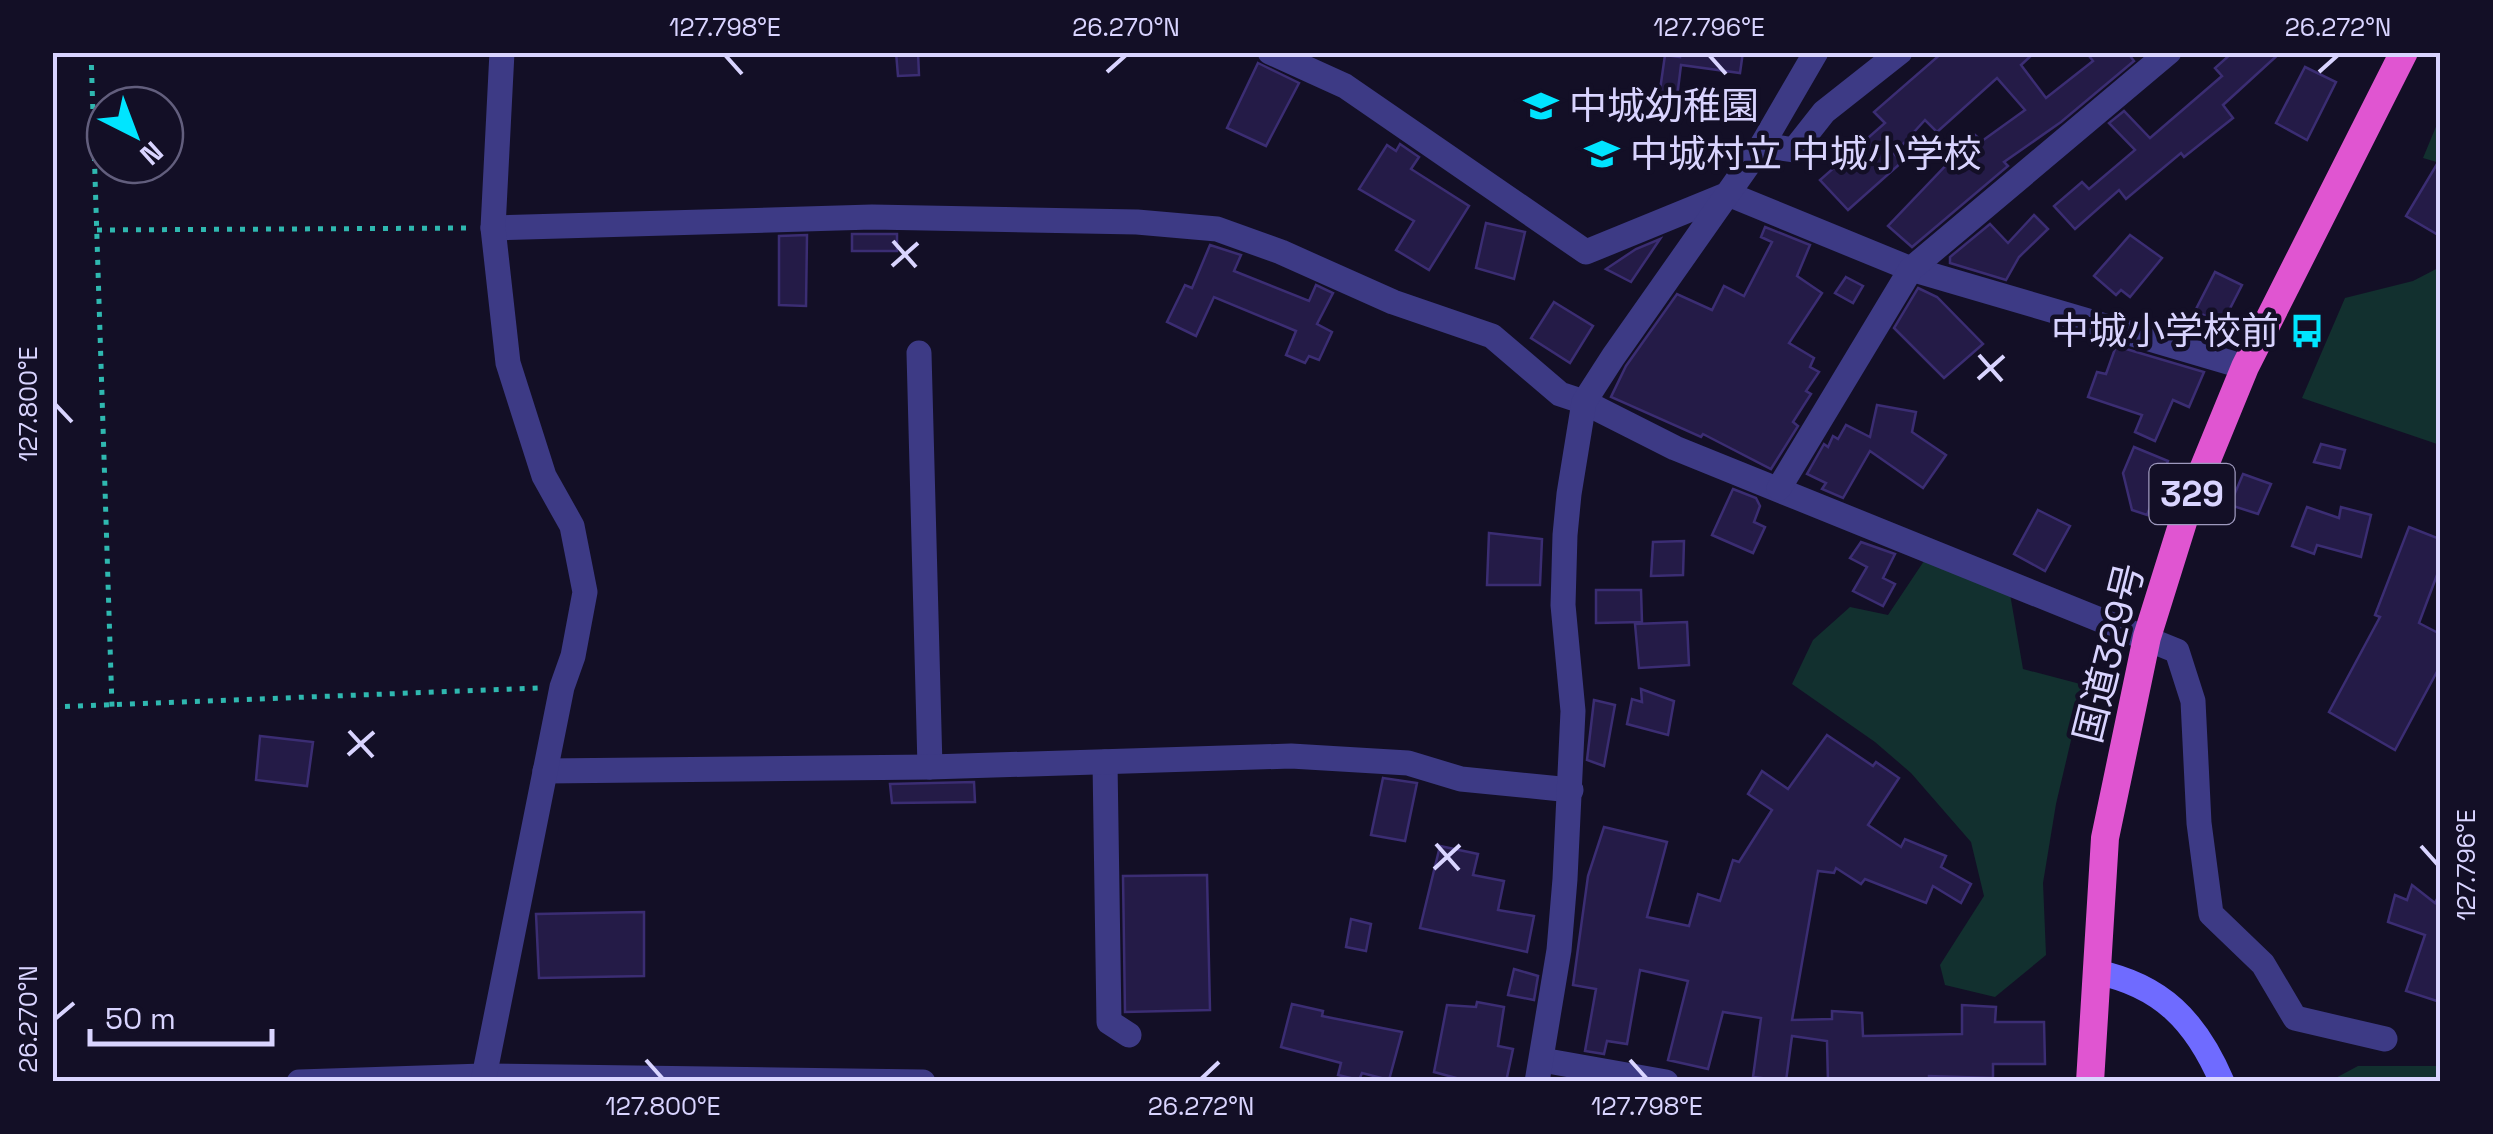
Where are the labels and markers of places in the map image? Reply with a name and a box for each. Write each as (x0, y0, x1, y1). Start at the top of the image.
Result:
place label: 中城幼稚園 (1569, 82, 1759, 130)
school or university icon: 中城幼稚園 (1522, 87, 1560, 125)
place label: 中城村立 中城小学校 (1630, 130, 1982, 178)
school or university icon: 中城村立 中城小学校 (1583, 135, 1621, 173)
place label: 中城小学校前 (2051, 307, 2279, 355)
bus stop icon: 中城小学校前 (2288, 312, 2326, 350)

